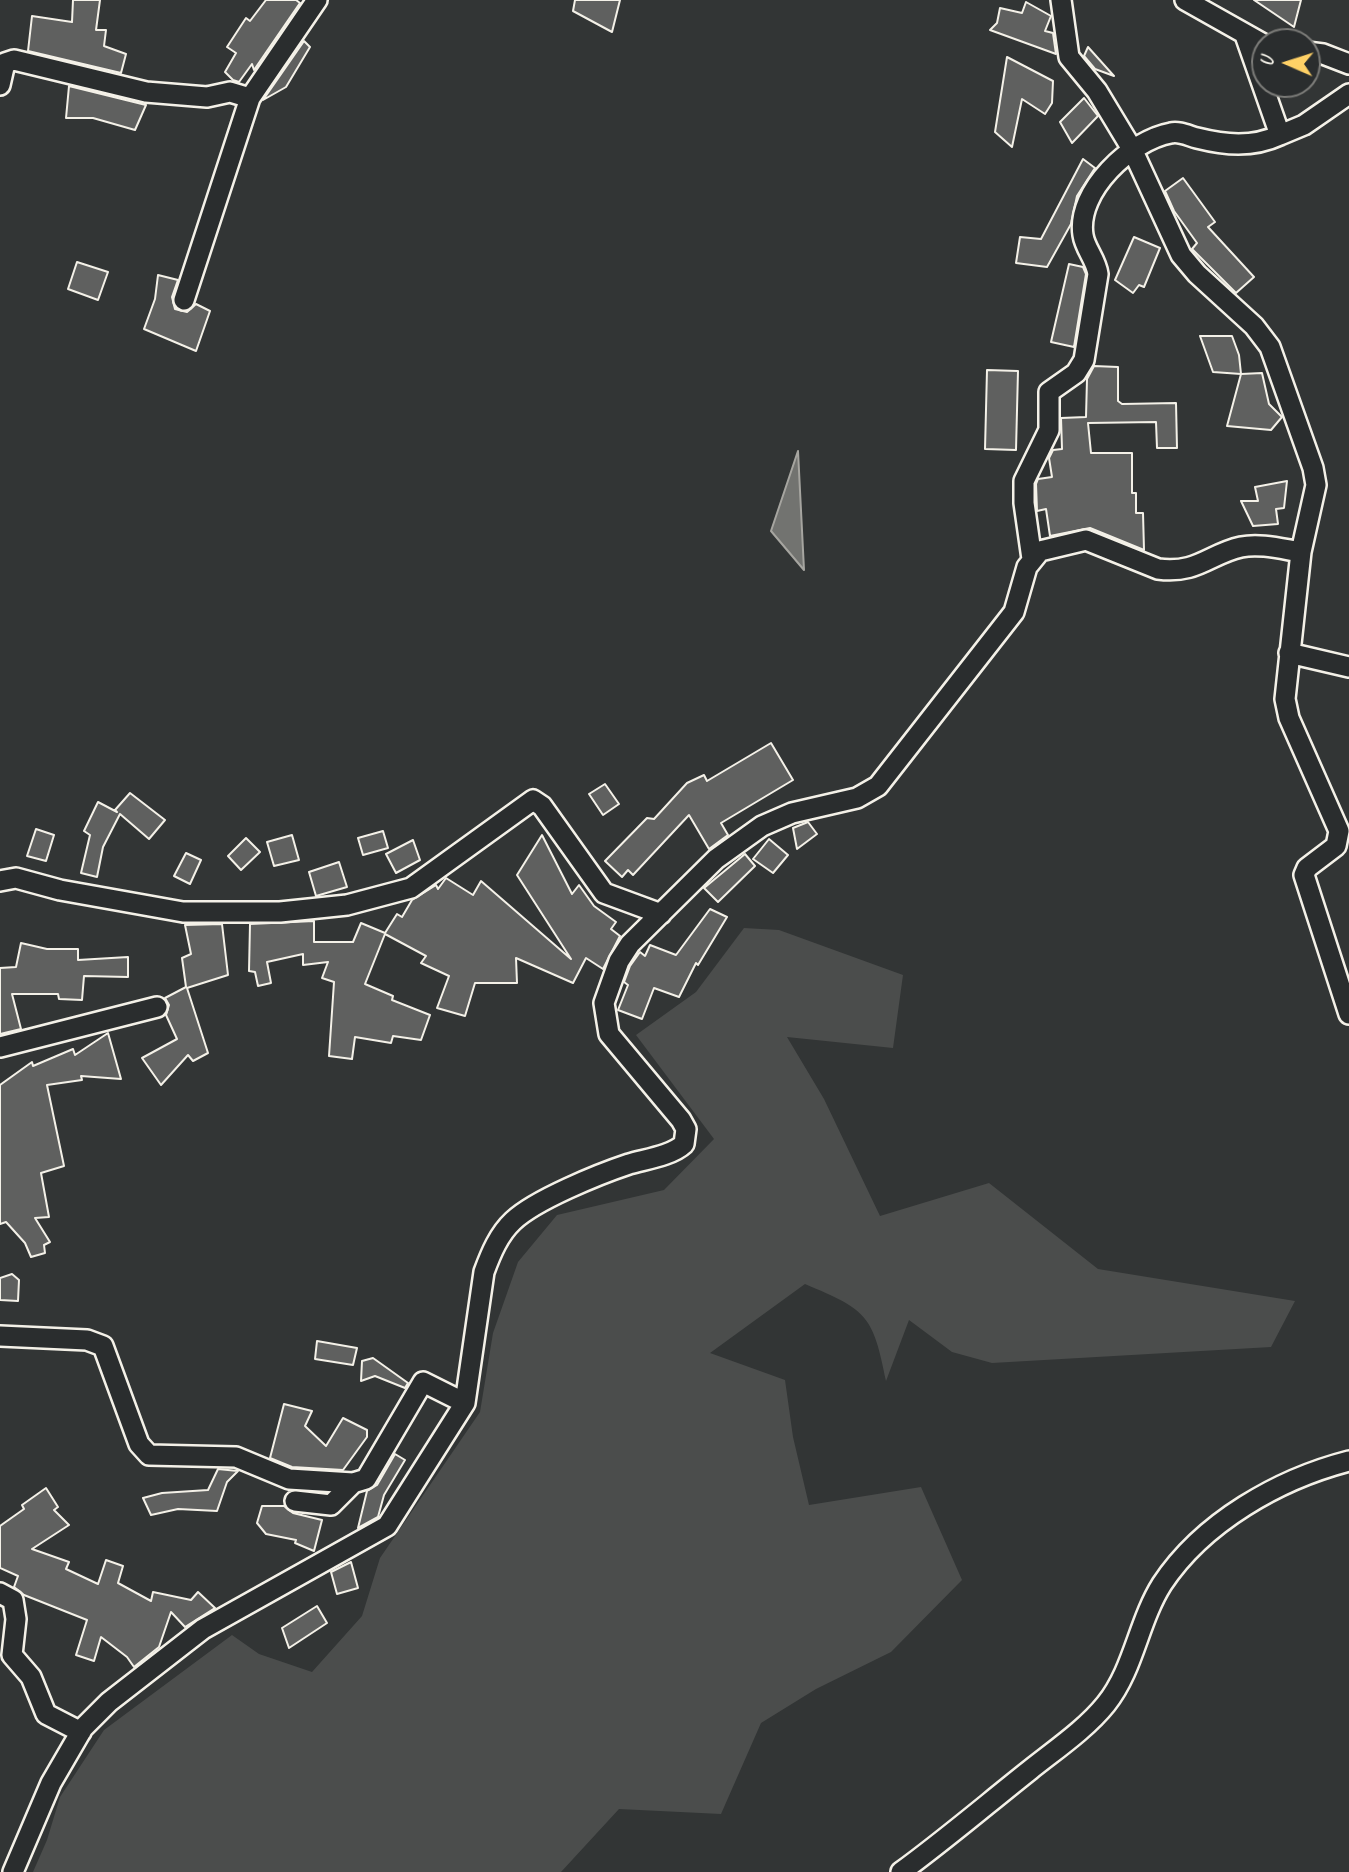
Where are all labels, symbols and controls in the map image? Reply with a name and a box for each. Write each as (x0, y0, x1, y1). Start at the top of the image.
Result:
north arrow (1251, 28, 1321, 98)
text: U (1255, 57, 1279, 67)

